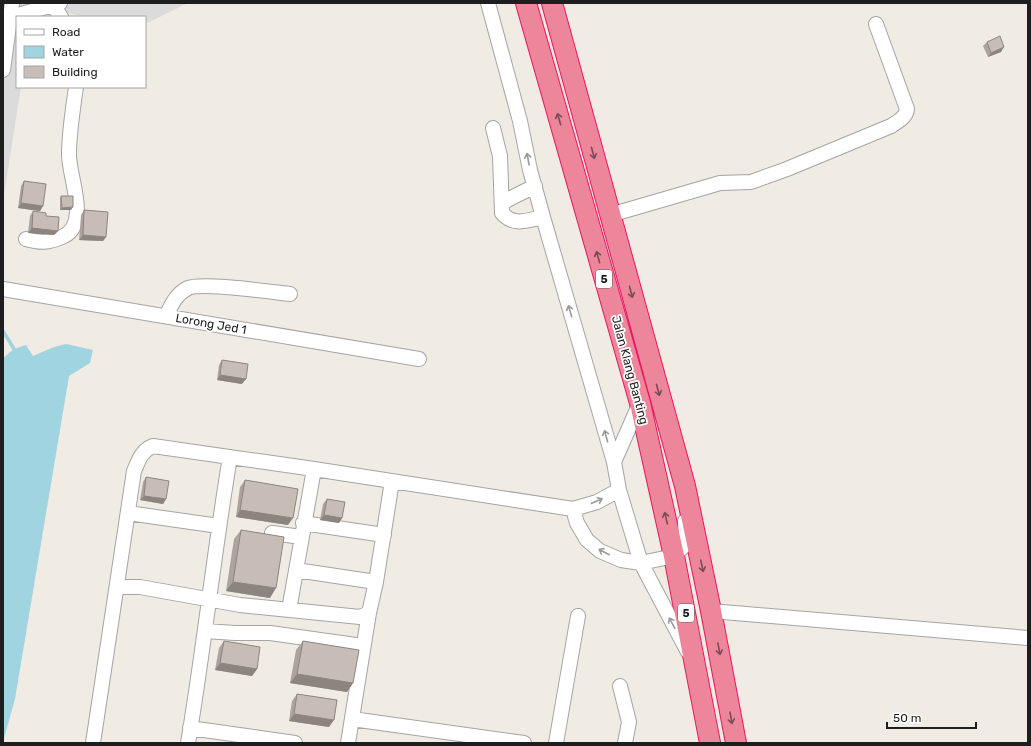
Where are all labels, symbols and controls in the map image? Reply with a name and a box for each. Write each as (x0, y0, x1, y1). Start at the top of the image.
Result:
legend (16, 16, 146, 88)
text: Road (52, 25, 80, 39)
text: Water (52, 45, 84, 59)
text: Building (52, 65, 98, 79)
one-way arrow (555, 112, 562, 125)
one-way arrow (590, 147, 597, 160)
one-way arrow (524, 153, 532, 166)
one-way arrow (594, 251, 601, 264)
road number: 5 (596, 270, 612, 288)
one-way arrow (628, 286, 635, 299)
one-way arrow (566, 305, 573, 318)
street label: Lorong Jed 1 (174, 311, 248, 337)
street label: Jalan Klang Banting (609, 314, 651, 426)
one-way arrow (655, 384, 662, 397)
one-way arrow (602, 430, 609, 443)
one-way arrow (590, 497, 602, 504)
one-way arrow (661, 512, 669, 525)
one-way arrow (598, 548, 610, 555)
one-way arrow (698, 559, 706, 572)
road number: 5 (678, 604, 694, 622)
one-way arrow (668, 618, 676, 630)
one-way arrow (715, 642, 723, 655)
scale bar (887, 704, 976, 730)
one-way arrow (727, 711, 735, 724)
text: 50 m (893, 711, 921, 725)

